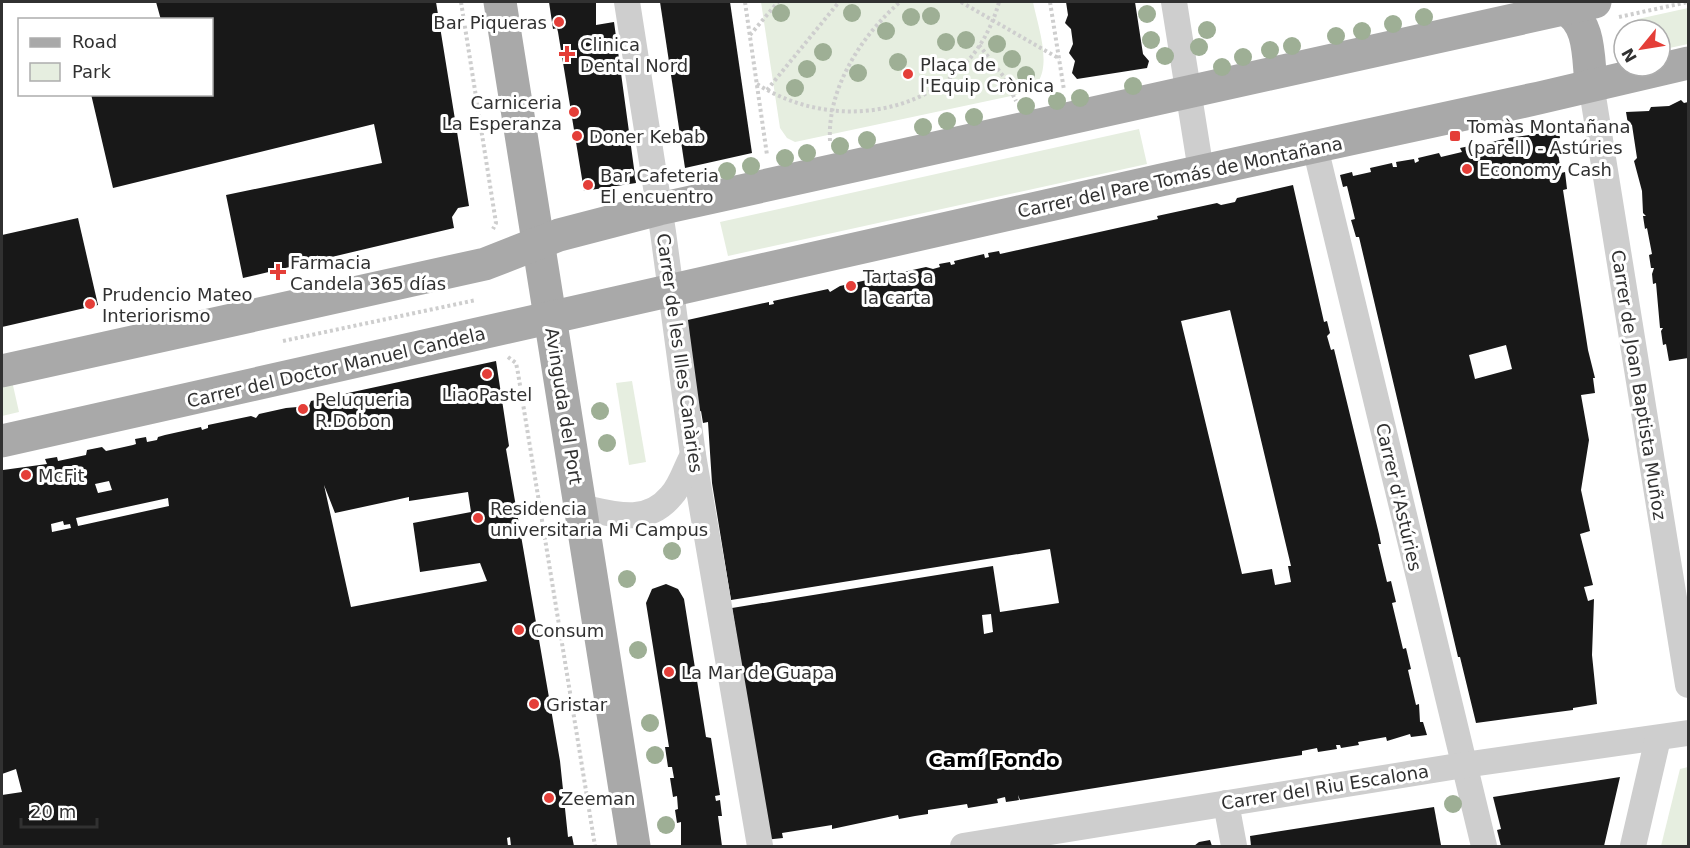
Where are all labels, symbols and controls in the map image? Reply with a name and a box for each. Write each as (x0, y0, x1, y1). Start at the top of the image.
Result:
place label: Bar Piqueras (433, 12, 547, 33)
marker: Bar Piqueras (552, 15, 566, 29)
legend (18, 18, 213, 96)
north arrow (1612, 18, 1672, 78)
text: Road (72, 31, 117, 52)
place label: Clinica Dental Nord (580, 34, 688, 76)
marker: Clinica Dental Nord (558, 45, 576, 63)
text: N (1618, 45, 1641, 66)
place label: Plaça de l'Equip Crònica (920, 54, 1054, 96)
text: Park (72, 61, 111, 82)
marker: Plaça de l'Equip Crònica (901, 67, 915, 81)
place label: Carniceria La Esperanza (442, 92, 562, 134)
marker: Carniceria La Esperanza (567, 105, 581, 119)
place label: Tomàs Montañana (parell) - Astúries (1466, 116, 1631, 158)
place label: Doner Kebab (589, 126, 705, 147)
marker: Doner Kebab (570, 129, 584, 143)
marker: Tomàs Montañana (parell) - Astúries (1448, 129, 1462, 143)
street label: Carrer del Pare Tomás de Montañana (1016, 132, 1344, 222)
place label: Economy Cash (1479, 159, 1612, 180)
marker: Economy Cash (1460, 162, 1474, 176)
place label: Bar Cafeteria El encuentro (600, 165, 719, 207)
marker: Bar Cafeteria El encuentro (581, 178, 595, 192)
street label: Carrer de les Illes Canàries (653, 232, 707, 474)
street label: Carrer de Joan Baptista Muñoz (1607, 248, 1671, 522)
place label: Farmacia Candela 365 días (290, 252, 446, 294)
marker: Farmacia Candela 365 días (271, 265, 285, 279)
place label: Tartas a la carta (862, 266, 934, 308)
marker: Tartas a la carta (844, 279, 858, 293)
place label: Prudencio Mateo Interiorismo (102, 284, 253, 326)
marker: Prudencio Mateo Interiorismo (83, 297, 97, 311)
street label: Carrer del Doctor Manuel Candela (185, 322, 487, 412)
street label: Avinguda del Port (541, 326, 587, 486)
marker: LiaoPastel (480, 367, 494, 381)
place label: LiaoPastel (442, 384, 532, 405)
place label: Peluqueria R.Dobon (315, 389, 410, 431)
marker: Peluqueria R.Dobon (296, 402, 310, 416)
street label: Carrer d'Astúries (1372, 421, 1426, 573)
place label: McFit (38, 465, 85, 486)
marker: McFit (19, 468, 33, 482)
place label: Residencia universitaria Mi Campus (490, 498, 708, 540)
marker: Residencia universitaria Mi Campus (471, 511, 485, 525)
place label: Consum (531, 620, 604, 641)
marker: Consum (512, 623, 526, 637)
place label: La Mar de Guapa (681, 662, 835, 683)
marker: La Mar de Guapa (662, 665, 676, 679)
place label: Gristar (546, 694, 608, 715)
marker: Gristar (527, 697, 541, 711)
district label: Camí Fondo (928, 748, 1060, 772)
street label: Carrer del Riu Escalona (1220, 760, 1430, 814)
place label: Zeeman (561, 788, 635, 809)
scale bar (21, 791, 98, 829)
marker: Zeeman (542, 791, 556, 805)
text: 20 m (30, 801, 76, 822)

